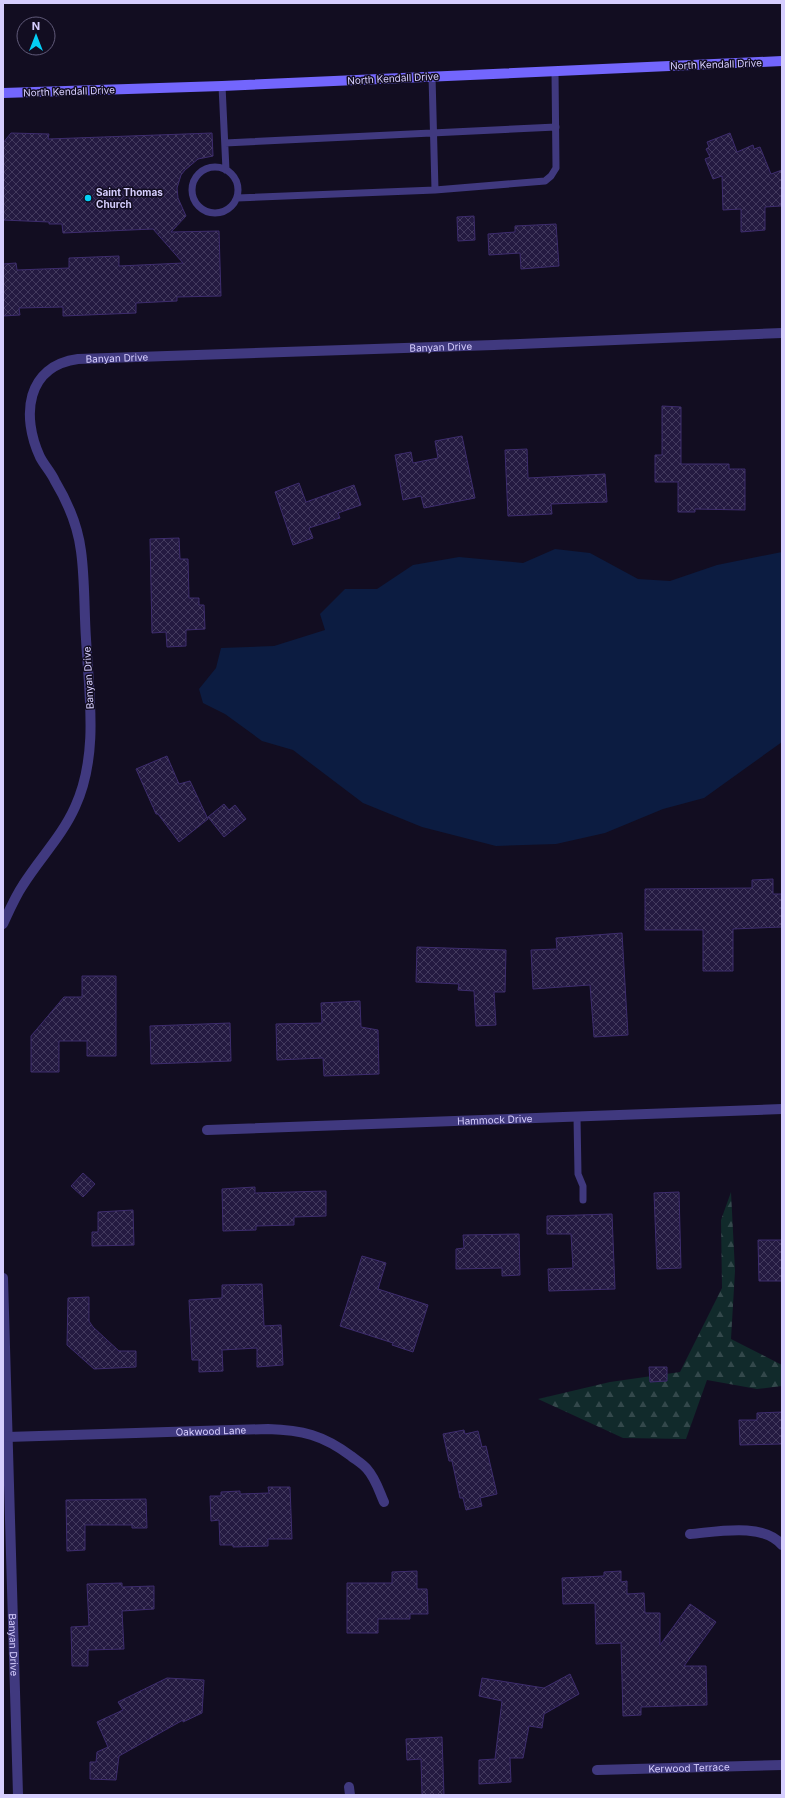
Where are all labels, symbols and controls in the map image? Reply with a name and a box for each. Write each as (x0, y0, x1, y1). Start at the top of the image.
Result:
north arrow (16, 16, 56, 56)
text: N (32, 19, 40, 33)
street label: North Kendall Drive (670, 56, 762, 72)
street label: North Kendall Drive (347, 70, 439, 86)
street label: North Kendall Drive (23, 83, 115, 99)
place label: Saint Thomas Church (96, 186, 163, 210)
marker: Saint Thomas Church (83, 193, 93, 203)
street label: Banyan Drive (409, 340, 473, 354)
street label: Banyan Drive (85, 351, 149, 365)
street label: Banyan Drive (80, 646, 96, 710)
street label: Hammock Drive (457, 1112, 533, 1127)
street label: Oakwood Lane (175, 1424, 247, 1438)
street label: Banyan Drive (7, 1613, 21, 1677)
street label: Kerwood Terrace (648, 1760, 730, 1775)

